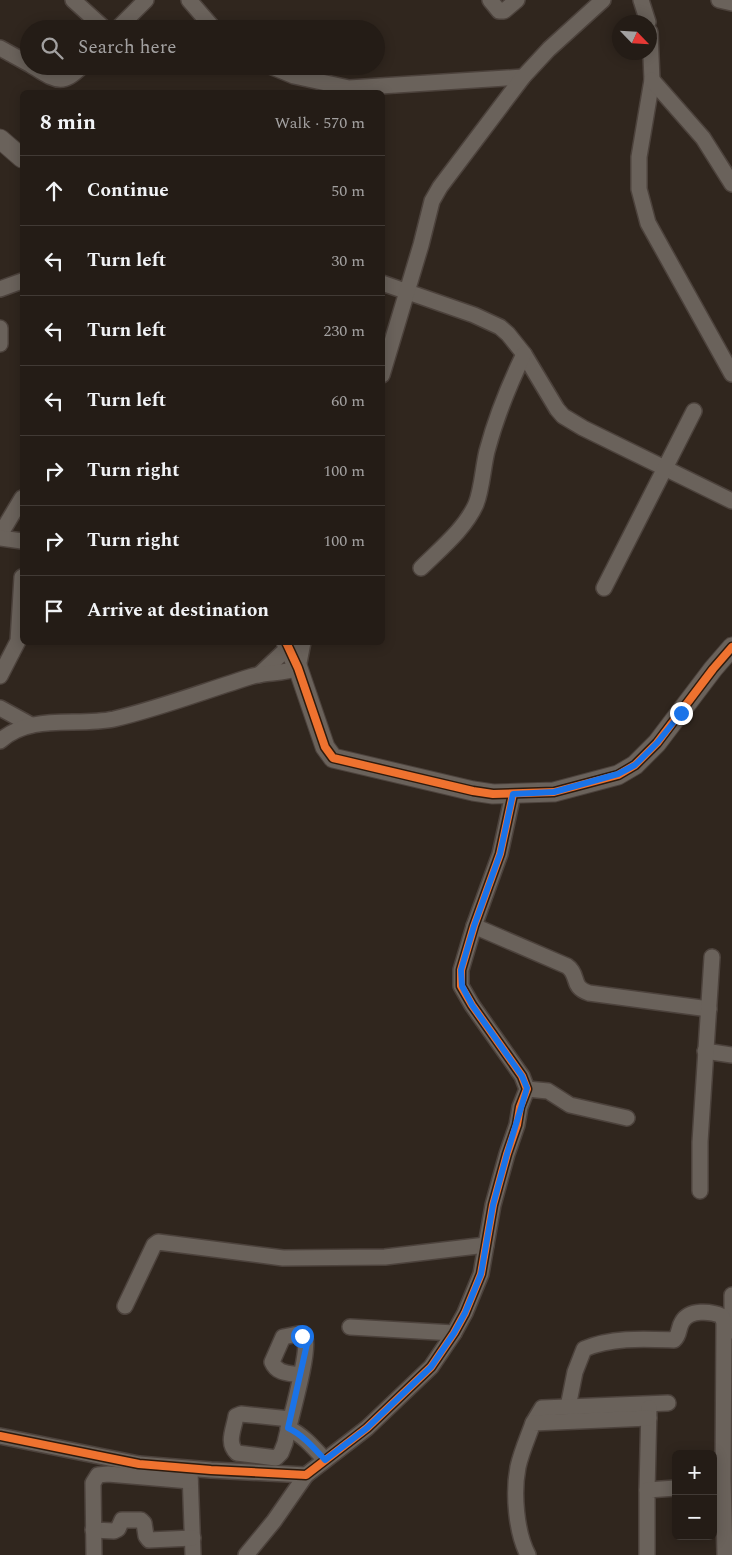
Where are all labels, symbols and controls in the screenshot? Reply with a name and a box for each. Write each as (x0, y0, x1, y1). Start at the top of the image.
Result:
north arrow (612, 15, 657, 60)
search box (20, 20, 385, 75)
text: Search here (78, 33, 177, 62)
icon: search (38, 34, 66, 62)
text: 8 min (40, 107, 96, 139)
text: Walk · 570 m (274, 111, 365, 135)
text: Continue (87, 176, 169, 205)
icon: ahead (40, 177, 68, 205)
text: 50 m (331, 179, 365, 203)
text: Turn left (87, 246, 166, 275)
icon: left (40, 247, 68, 275)
text: 30 m (331, 249, 365, 273)
text: Turn left (87, 316, 166, 345)
icon: left (40, 317, 68, 345)
text: 230 m (323, 319, 365, 343)
text: Turn left (87, 386, 166, 415)
icon: left (40, 387, 68, 415)
text: 60 m (331, 389, 365, 413)
text: Turn right (87, 456, 180, 485)
icon: right (40, 457, 68, 485)
text: 100 m (323, 459, 365, 483)
text: Turn right (87, 526, 180, 555)
icon: right (40, 527, 68, 555)
text: 100 m (323, 529, 365, 553)
text: Arrive at destination (87, 596, 269, 625)
icon: arrive (40, 597, 68, 625)
route end (670, 702, 693, 725)
route start (291, 1325, 314, 1348)
map controls (672, 1450, 717, 1540)
button: + (672, 1450, 717, 1495)
button: − (672, 1495, 717, 1540)

